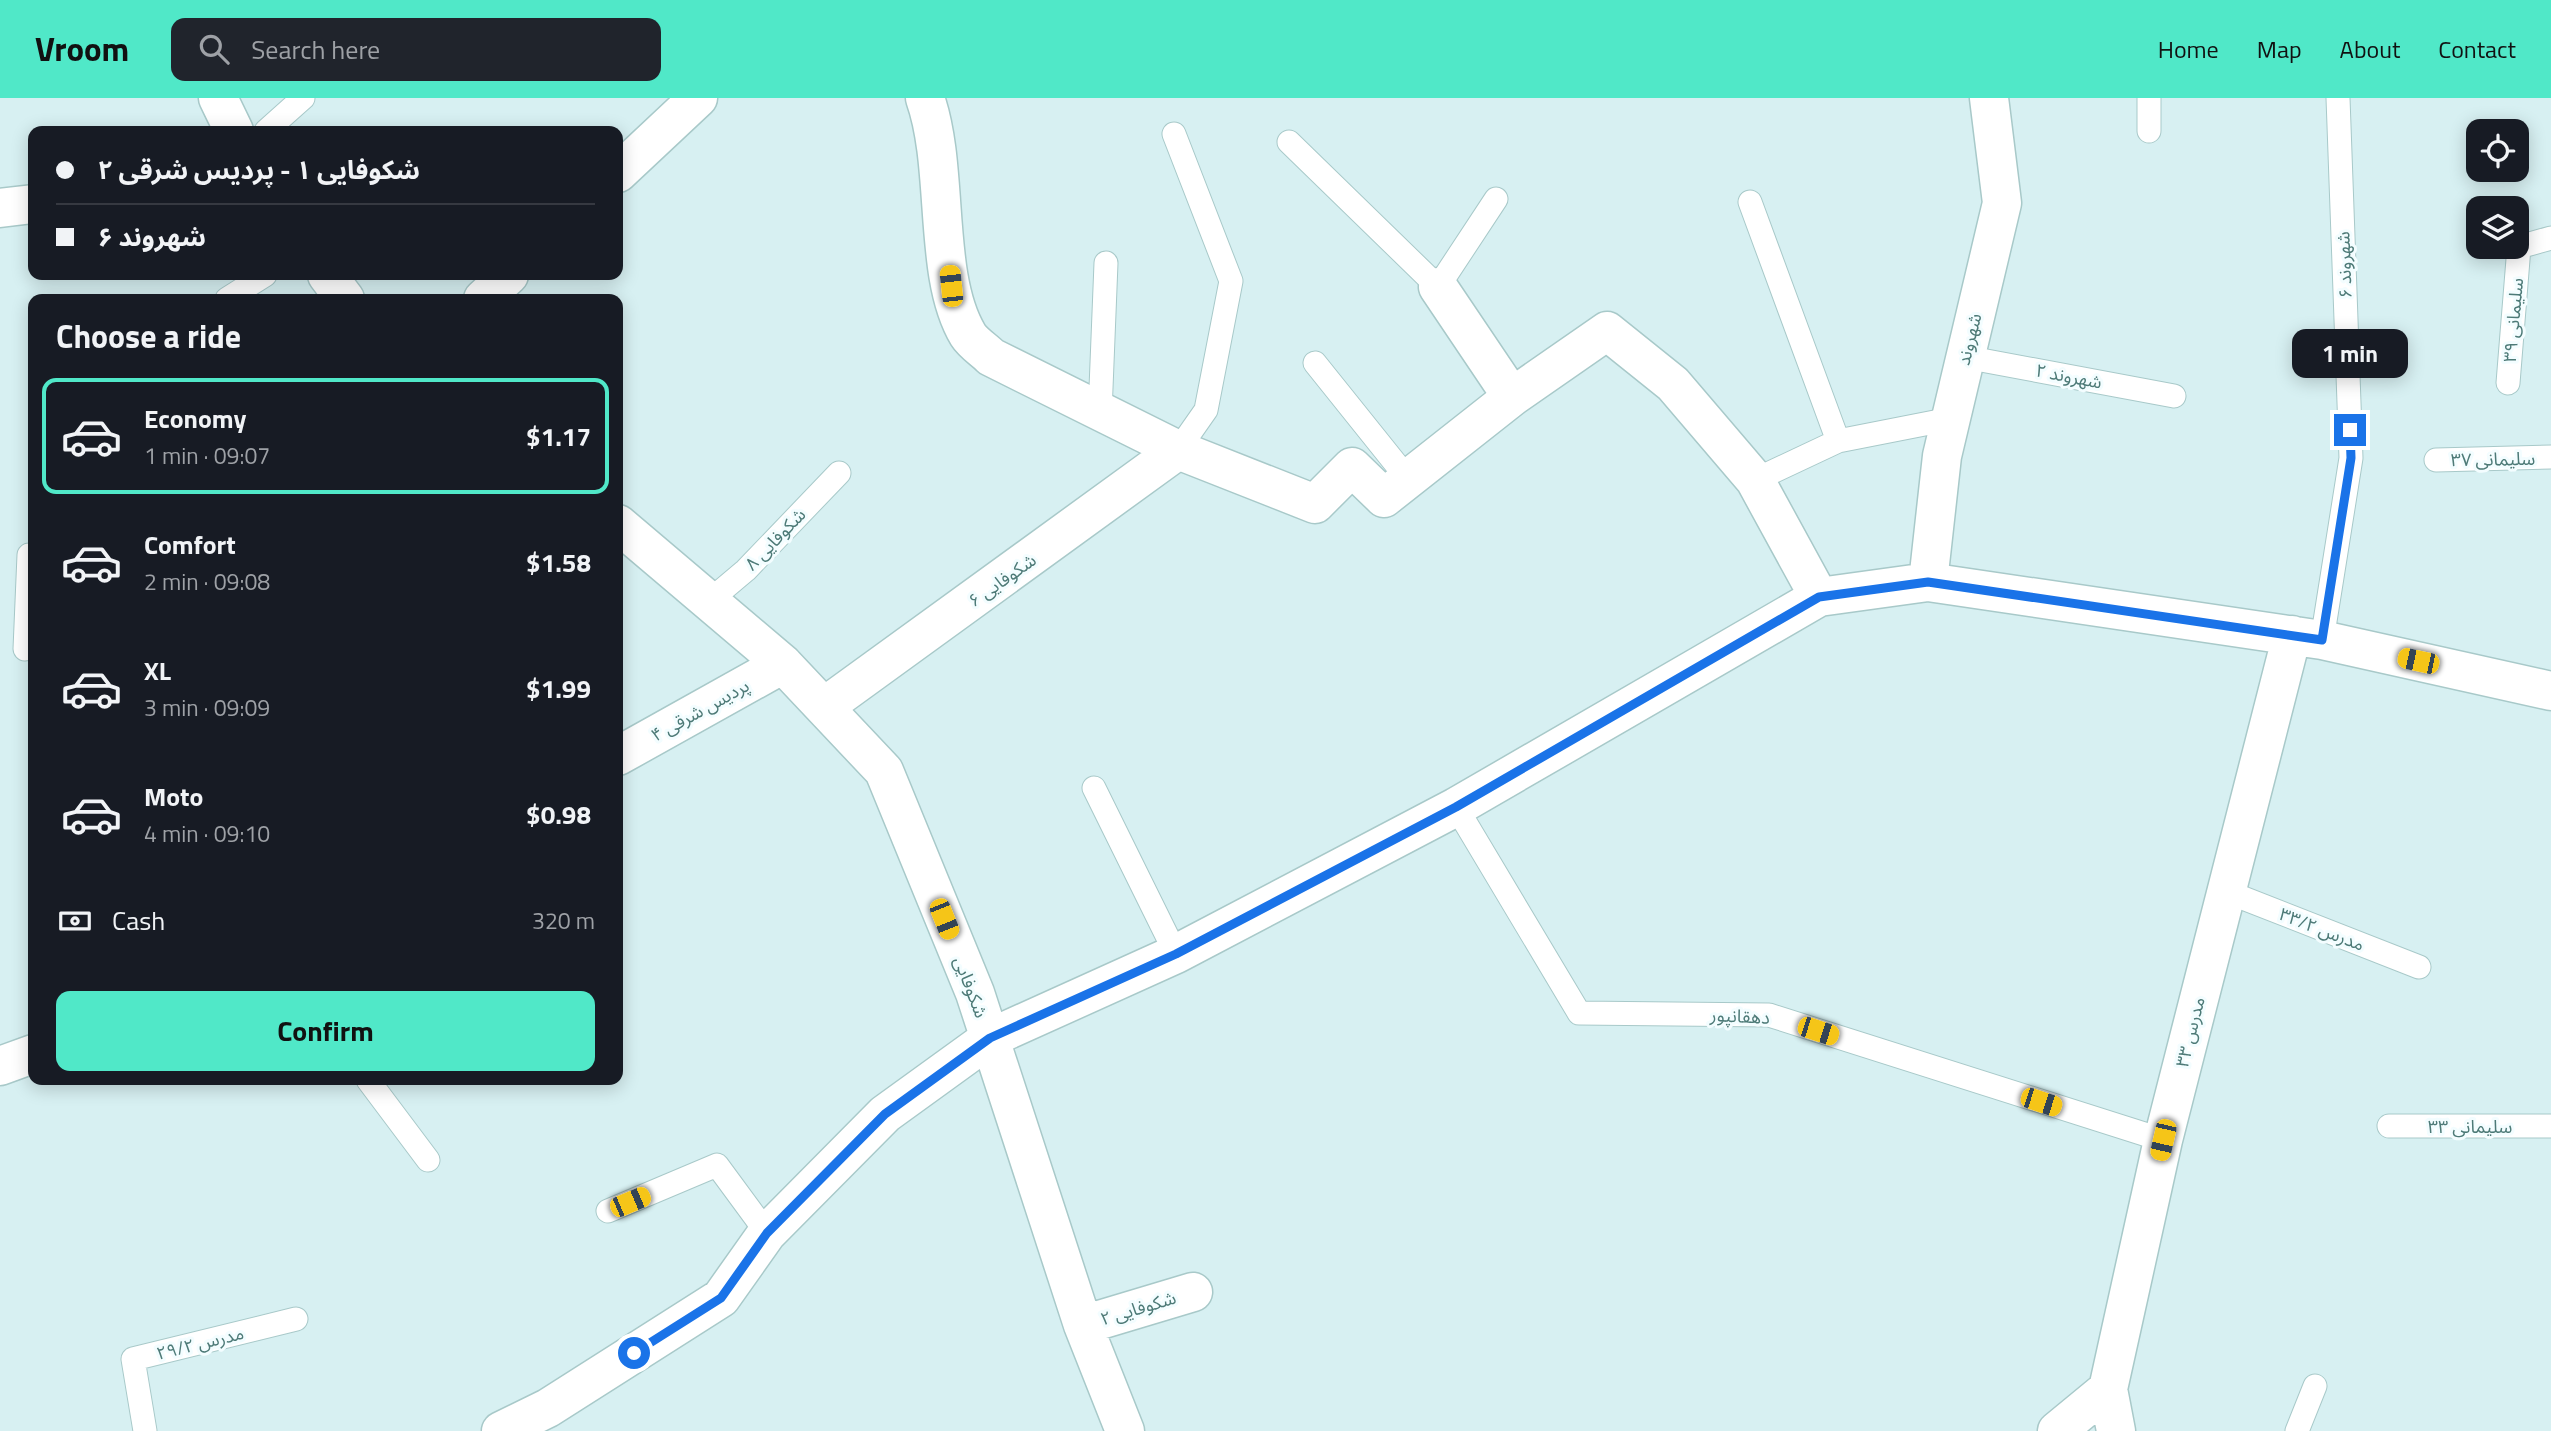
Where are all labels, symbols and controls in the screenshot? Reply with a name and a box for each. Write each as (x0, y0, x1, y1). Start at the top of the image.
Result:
search box (171, 18, 661, 81)
text: Vroom (35, 24, 129, 74)
icon: search (195, 30, 233, 68)
text: Search here (251, 30, 380, 69)
text: Home (2158, 31, 2219, 67)
text: Map (2257, 31, 2302, 67)
text: About (2340, 31, 2400, 67)
text: Contact (2438, 31, 2516, 67)
map controls (2466, 119, 2529, 259)
button: locate (2466, 119, 2529, 182)
text: شکوفایی ۱ - پردیس شرقی ۲ (98, 150, 420, 189)
button: layers (2466, 196, 2529, 259)
text: شهروند ۶ (98, 217, 206, 256)
street label: شهروند ۶ (2329, 231, 2359, 299)
car (939, 264, 964, 308)
street label: سلیمانی ۳۹ (2496, 277, 2530, 363)
street label: شهروند (1950, 310, 1988, 368)
text: Choose a ride (56, 312, 241, 360)
callout: 1 min (2292, 328, 2408, 378)
text: 1 min (2322, 336, 2378, 371)
street label: شهروند ۲ (2033, 356, 2105, 396)
text: Economy (144, 399, 246, 438)
icon: car (60, 405, 123, 468)
route end (2334, 414, 2366, 446)
text: $1.17 (526, 417, 591, 456)
text: 1 min · 09:07 (144, 438, 270, 473)
street label: سلیمانی ۳۷ (2451, 445, 2535, 473)
street label: شکوفایی ۸ (738, 502, 812, 576)
text: Comfort (144, 525, 236, 564)
icon: car (60, 531, 123, 594)
text: $1.58 (526, 543, 591, 582)
street label: شکوفایی ۶ (962, 547, 1042, 613)
text: 2 min · 09:08 (144, 564, 270, 599)
car (2396, 646, 2441, 676)
text: XL (144, 651, 171, 690)
icon: car (60, 657, 123, 720)
text: $1.99 (526, 669, 591, 708)
street label: پردیس شرقی ۴ (646, 672, 754, 748)
text: 3 min · 09:09 (144, 690, 270, 725)
text: Moto (144, 777, 203, 816)
icon: car (60, 783, 123, 846)
text: $0.98 (526, 795, 591, 834)
text: 4 min · 09:10 (144, 816, 270, 851)
car (927, 896, 962, 942)
street label: مدرس ۳۳/۲ (2276, 900, 2368, 958)
text: Cash (112, 901, 165, 940)
icon: cash (56, 902, 94, 940)
text: 320 m (532, 903, 595, 938)
street label: شکوفایی (947, 952, 995, 1022)
button: Confirm (56, 991, 595, 1071)
street label: مدرس ۳۳ (2168, 994, 2212, 1070)
street label: دهقانپور (1708, 1001, 1771, 1031)
car (1795, 1015, 1842, 1047)
car (2018, 1086, 2065, 1118)
street label: سلیمانی ۳۳ (2428, 1113, 2512, 1140)
car (2149, 1117, 2178, 1163)
car (607, 1184, 654, 1220)
street label: شکوفایی ۲ (1097, 1284, 1179, 1332)
street label: مدرس ۲۹/۲ (153, 1319, 247, 1367)
route start (618, 1337, 650, 1369)

